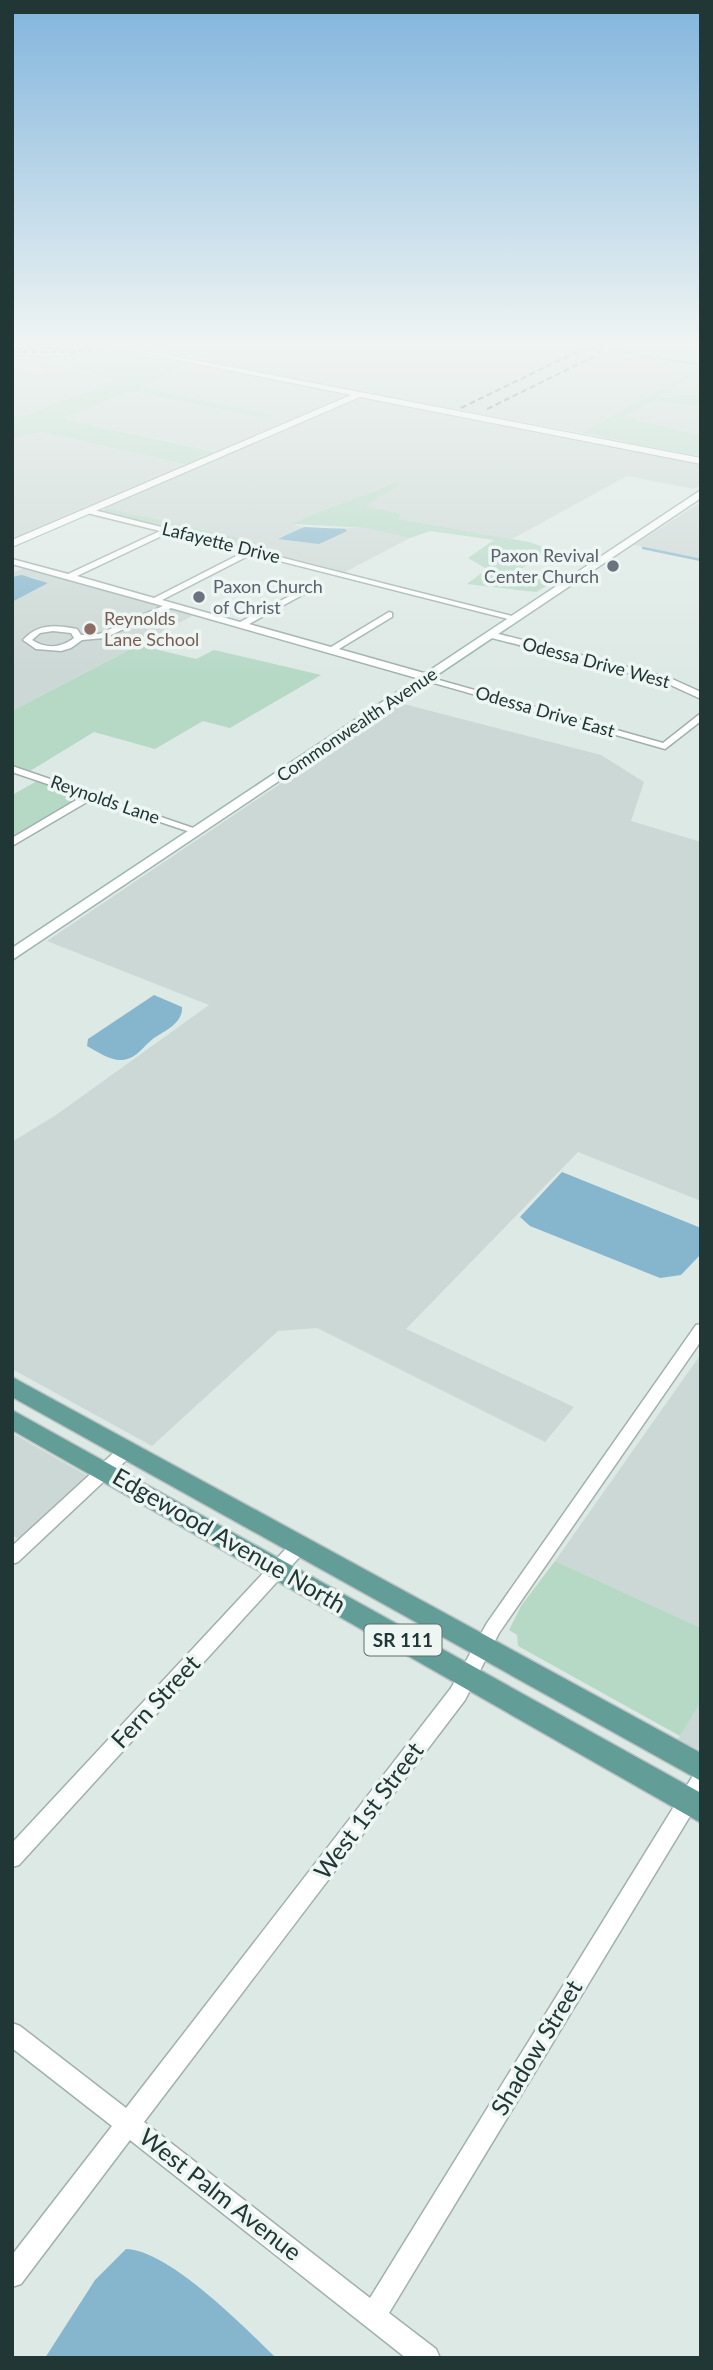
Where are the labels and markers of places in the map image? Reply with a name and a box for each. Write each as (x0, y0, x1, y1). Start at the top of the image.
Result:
place label: Paxon Revival Center Church (484, 544, 599, 587)
marker: Paxon Revival Center Church (605, 558, 621, 574)
place label: Paxon Church of Christ (213, 575, 323, 618)
marker: Paxon Church of Christ (191, 589, 207, 605)
place label: Reynolds Lane School (104, 607, 199, 650)
marker: Reynolds Lane School (82, 621, 98, 637)

